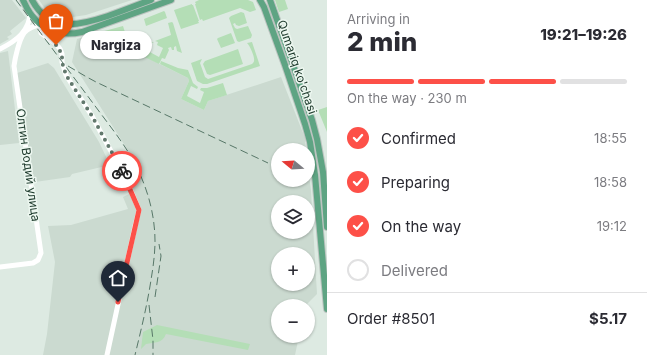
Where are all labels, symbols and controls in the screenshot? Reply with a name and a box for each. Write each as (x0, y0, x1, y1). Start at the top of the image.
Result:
pin (39, 4, 73, 45)
icon: bag (45, 10, 67, 32)
text: Arriving in (347, 11, 410, 27)
street label: Qumariq ko'chasi (274, 18, 321, 116)
text: 19:21–19:26 (540, 25, 627, 44)
text: 2 min (347, 26, 417, 57)
callout: Nargiza (80, 31, 152, 59)
text: Nargiza (91, 37, 141, 53)
text: On the way · 230 m (347, 90, 467, 106)
street label: Олтин Водий улица (13, 108, 44, 222)
icon: check (347, 127, 369, 149)
text: Confirmed (381, 129, 456, 148)
text: 18:55 (594, 130, 627, 146)
north arrow (271, 143, 315, 187)
map controls (271, 143, 315, 343)
courier (102, 151, 142, 191)
icon: bike (111, 160, 133, 182)
icon: check (347, 171, 369, 193)
text: Preparing (381, 173, 450, 192)
text: 18:58 (594, 174, 627, 190)
button: layers (271, 195, 315, 239)
icon: check (347, 215, 369, 237)
text: On the way (381, 217, 461, 236)
text: 19:12 (597, 218, 627, 234)
button: + (271, 247, 315, 291)
pin (101, 261, 135, 302)
text: Delivered (381, 261, 448, 280)
icon: home (107, 267, 129, 289)
button: − (271, 299, 315, 343)
text: Order #8501 (347, 309, 435, 328)
text: $5.17 (589, 309, 627, 328)

